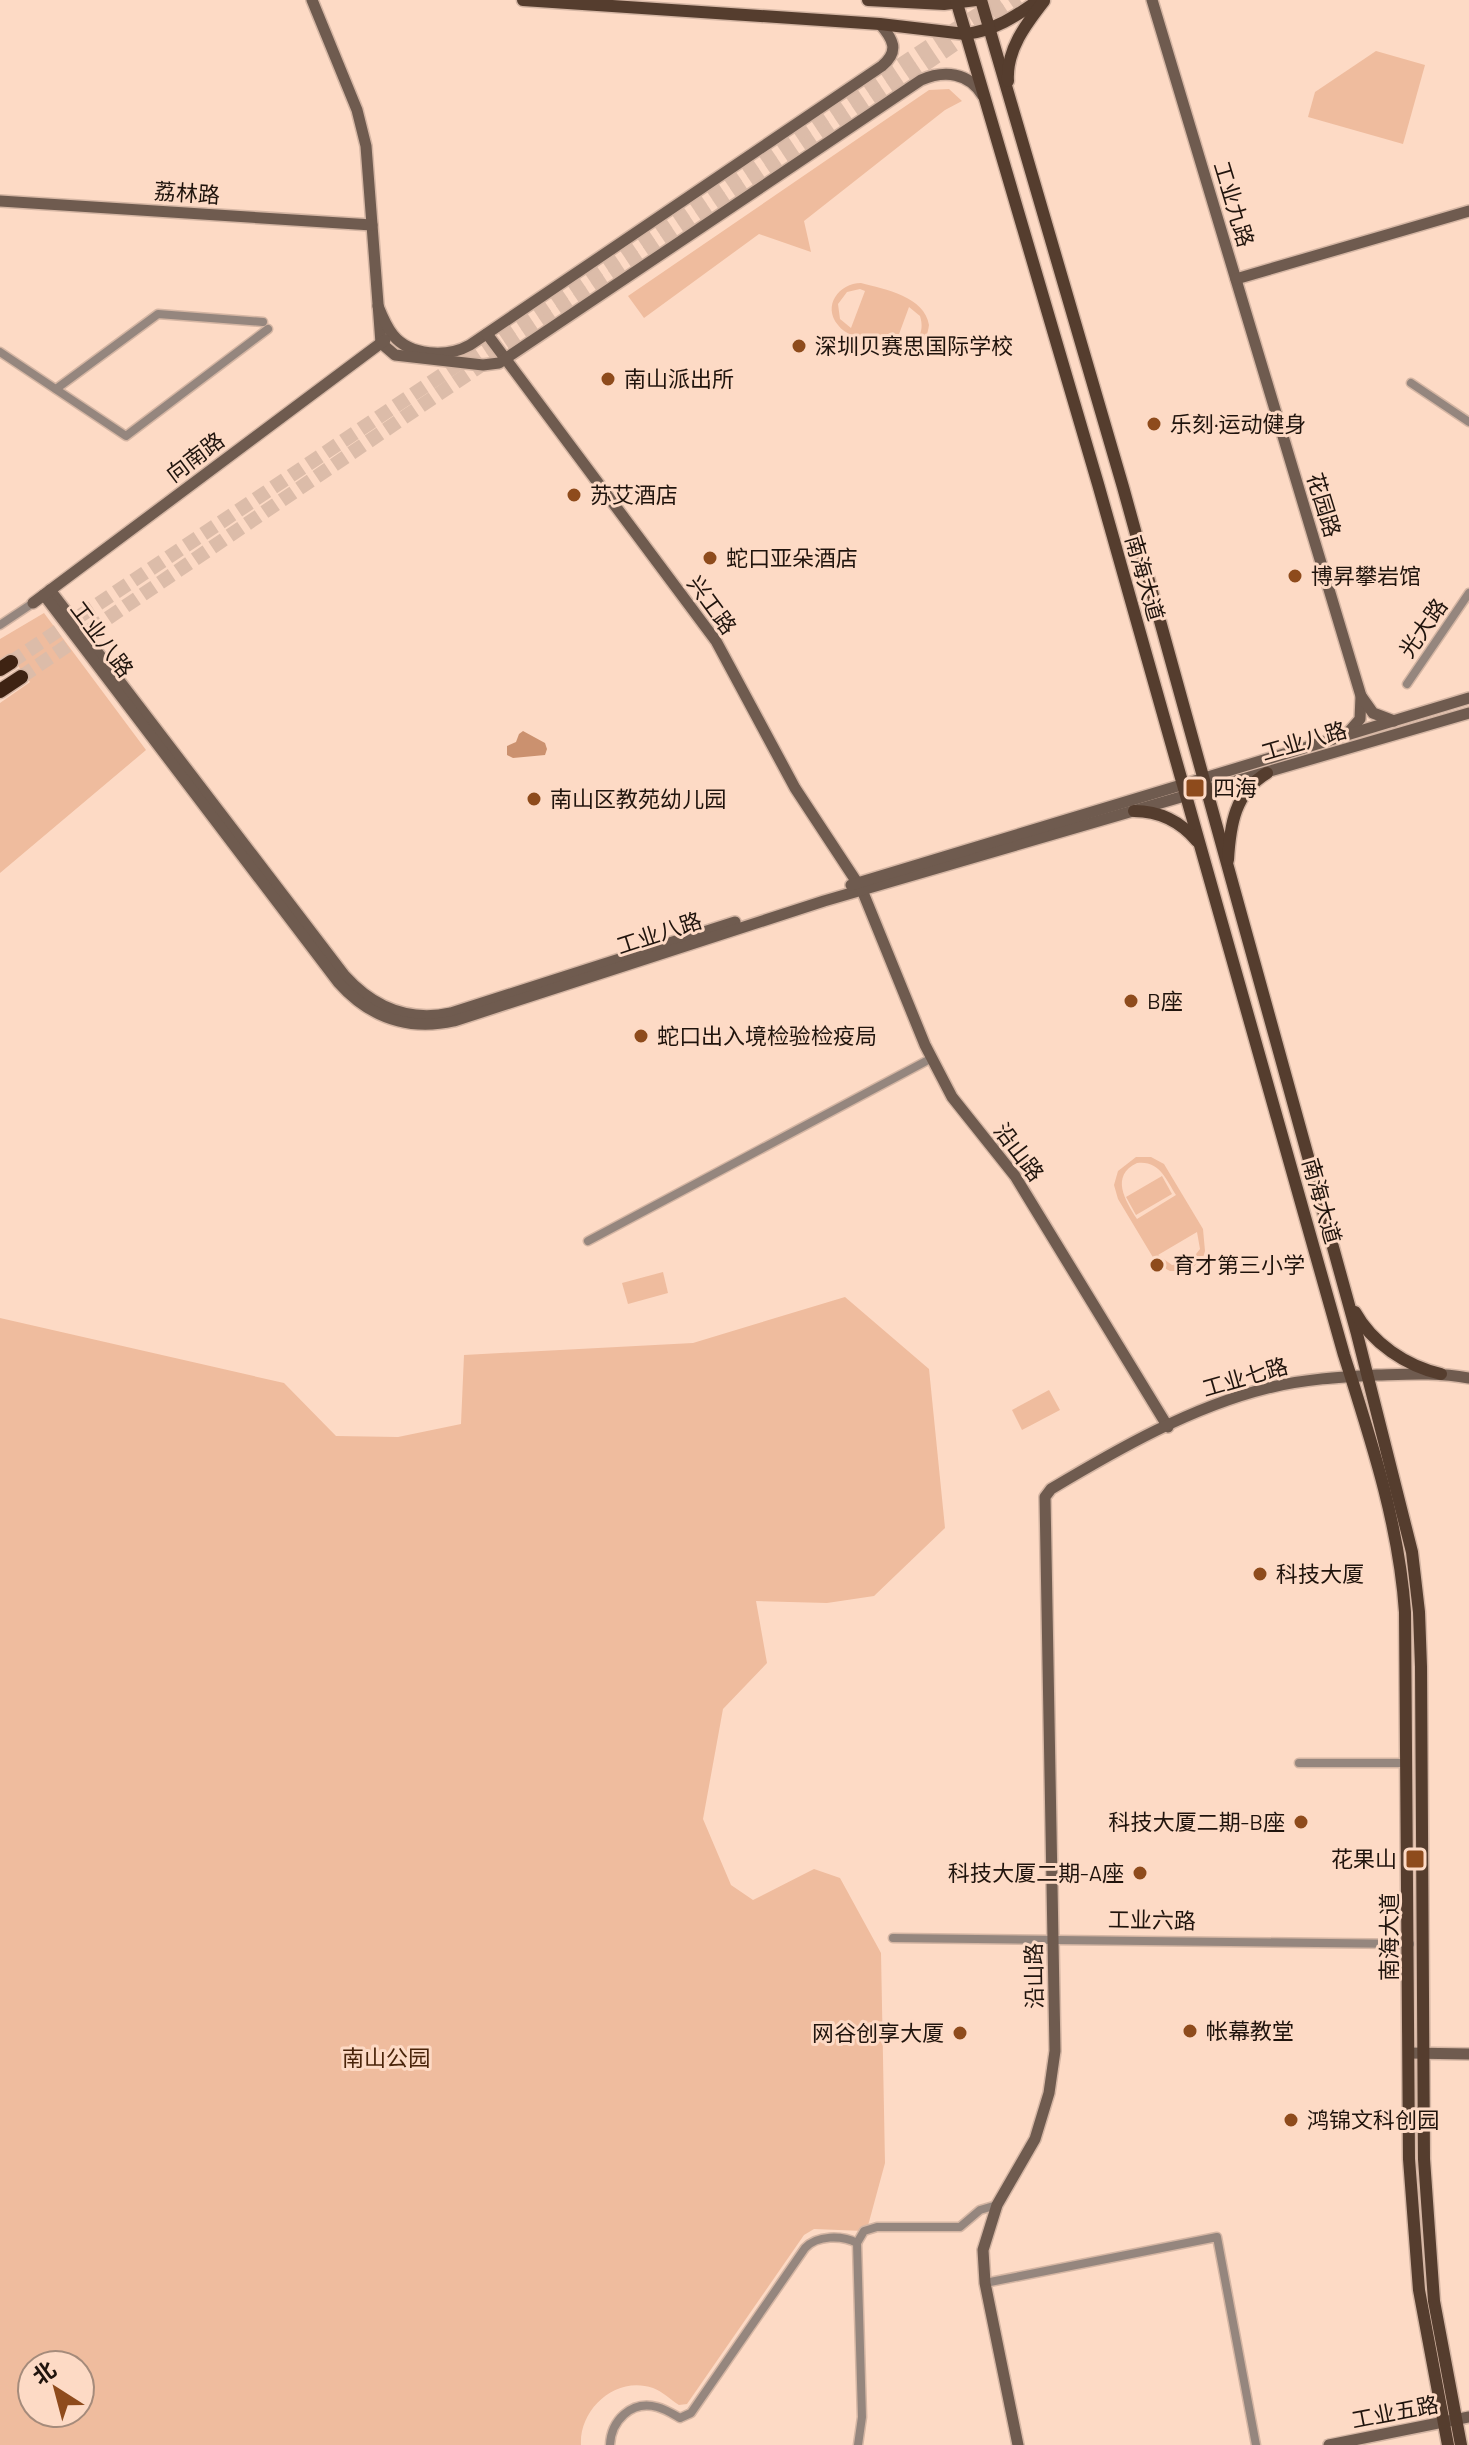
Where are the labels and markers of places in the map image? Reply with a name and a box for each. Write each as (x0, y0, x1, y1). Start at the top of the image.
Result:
place label: 深圳贝赛思国际学校 (815, 332, 1013, 358)
marker: 深圳贝赛思国际学校 (790, 337, 808, 355)
place label: 南山派出所 (624, 365, 734, 391)
marker: 南山派出所 (599, 370, 617, 388)
place label: 乐刻·运动健身 (1170, 410, 1307, 436)
marker: 乐刻·运动健身 (1145, 415, 1163, 433)
place label: 苏艾酒店 (590, 481, 678, 507)
marker: 苏艾酒店 (565, 486, 583, 504)
place label: 蛇口亚朵酒店 (726, 544, 858, 570)
marker: 蛇口亚朵酒店 (701, 549, 719, 567)
place label: 博昇攀岩馆 (1311, 562, 1421, 588)
marker: 博昇攀岩馆 (1286, 567, 1304, 585)
place label: 四海 (1213, 774, 1257, 800)
marker: 四海 (1184, 777, 1206, 799)
place label: 南山区教苑幼儿园 (550, 785, 726, 811)
marker: 南山区教苑幼儿园 (525, 790, 543, 808)
place label: B座 (1147, 987, 1183, 1013)
marker: B座 (1122, 992, 1140, 1010)
place label: 蛇口出入境检验检疫局 (657, 1022, 877, 1048)
marker: 蛇口出入境检验检疫局 (632, 1027, 650, 1045)
place label: 育才第三小学 (1173, 1251, 1305, 1277)
marker: 育才第三小学 (1148, 1256, 1166, 1274)
place label: 科技大厦 (1276, 1560, 1364, 1586)
marker: 科技大厦 (1251, 1565, 1269, 1583)
place label: 科技大厦二期-B座 (1109, 1808, 1285, 1834)
marker: 科技大厦二期-B座 (1292, 1813, 1310, 1831)
place label: 花果山 (1331, 1845, 1397, 1871)
marker: 花果山 (1404, 1848, 1426, 1870)
place label: 科技大厦二期-A座 (948, 1859, 1124, 1885)
marker: 科技大厦二期-A座 (1131, 1864, 1149, 1882)
place label: 帐幕教堂 (1206, 2017, 1294, 2043)
place label: 网谷创享大厦 (812, 2019, 944, 2045)
marker: 帐幕教堂 (1181, 2022, 1199, 2040)
marker: 网谷创享大厦 (951, 2024, 969, 2042)
place label: 鸿锦文科创园 (1307, 2106, 1439, 2132)
marker: 鸿锦文科创园 (1282, 2111, 1300, 2129)

